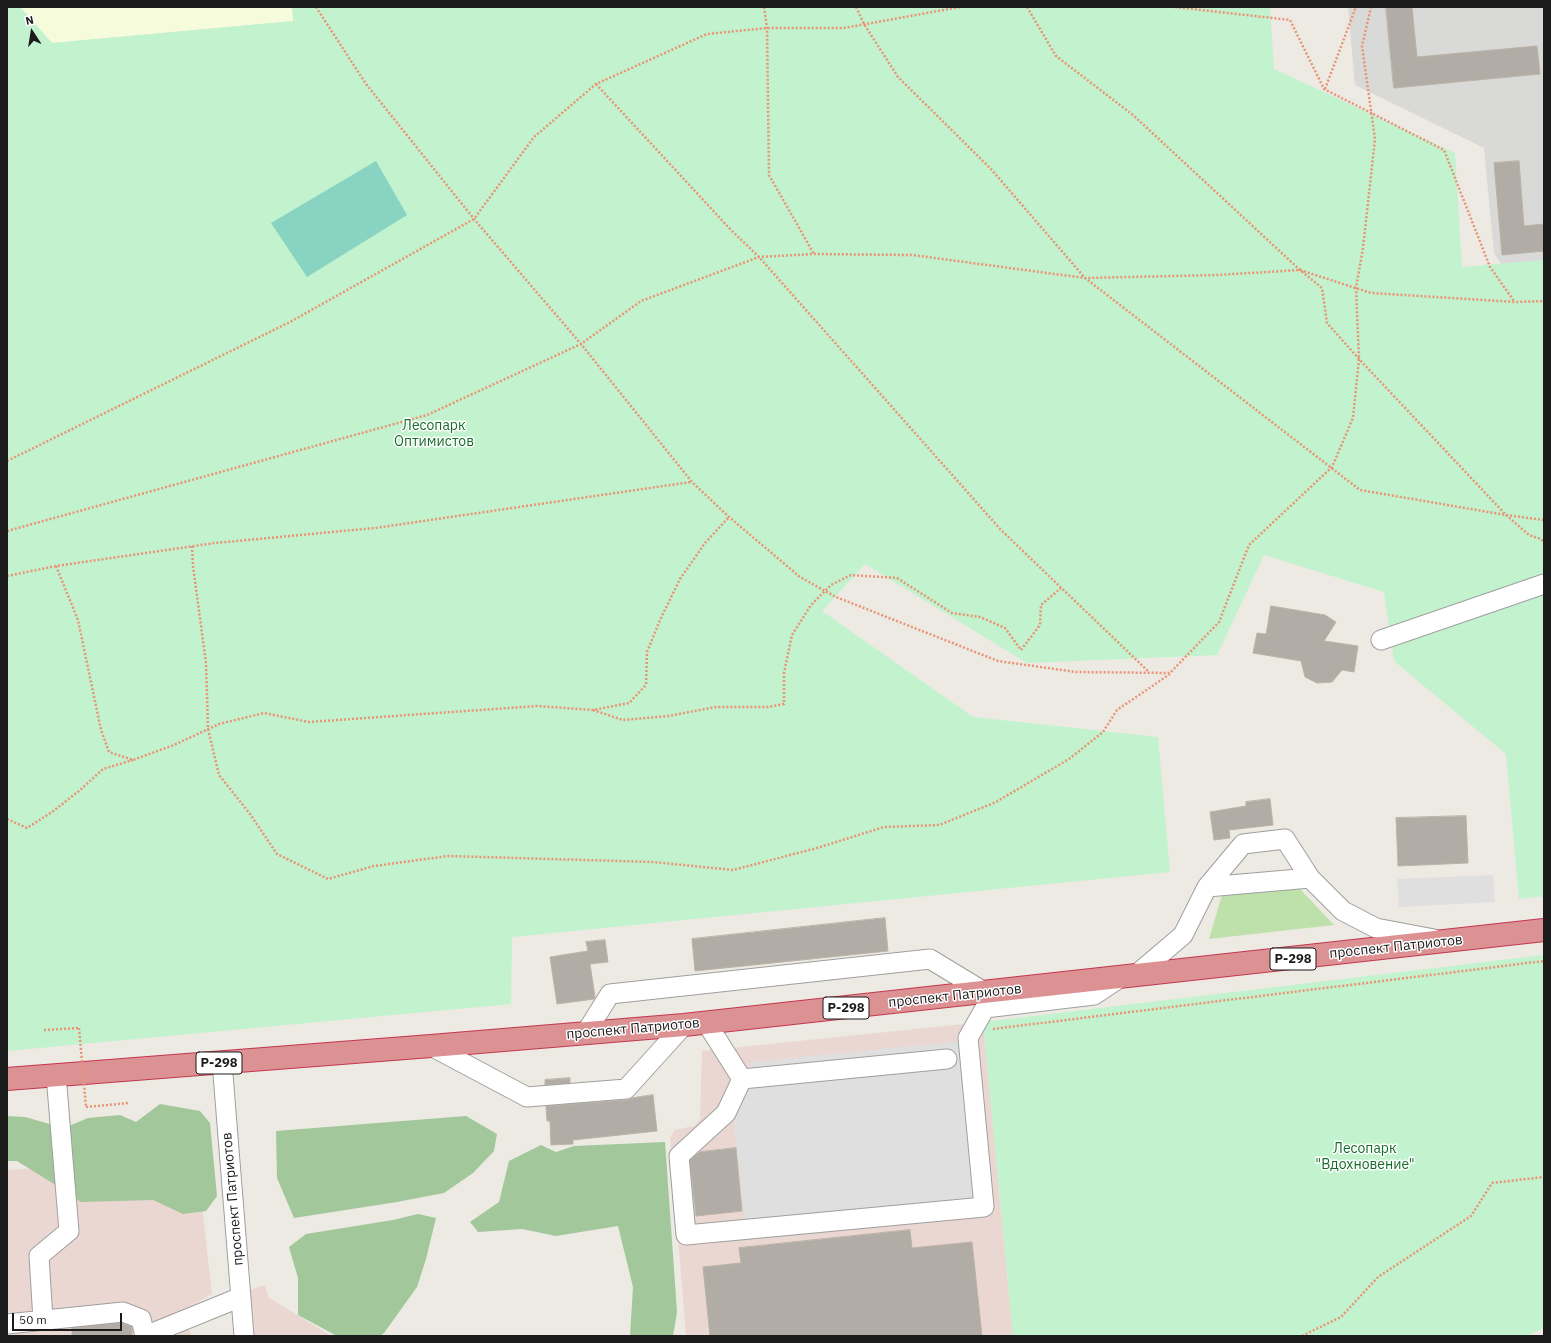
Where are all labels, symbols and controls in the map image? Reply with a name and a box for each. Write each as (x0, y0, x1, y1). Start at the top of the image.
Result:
north arrow (12, 12, 52, 52)
text: N (24, 13, 35, 28)
park label: Лесопарк Оптимистов (394, 418, 474, 450)
street label: проспект Патриотов (1329, 932, 1463, 962)
road number: Р-298 (1270, 948, 1316, 970)
street label: проспект Патриотов (888, 981, 1022, 1011)
road number: Р-298 (823, 997, 869, 1019)
street label: проспект Патриотов (566, 1015, 700, 1043)
road number: Р-298 (196, 1052, 242, 1074)
street label: проспект Патриотов (219, 1132, 247, 1266)
park label: Лесопарк "Вдохновение" (1315, 1141, 1415, 1174)
scale bar (14, 1305, 124, 1331)
text: 50 m (19, 1312, 47, 1327)

